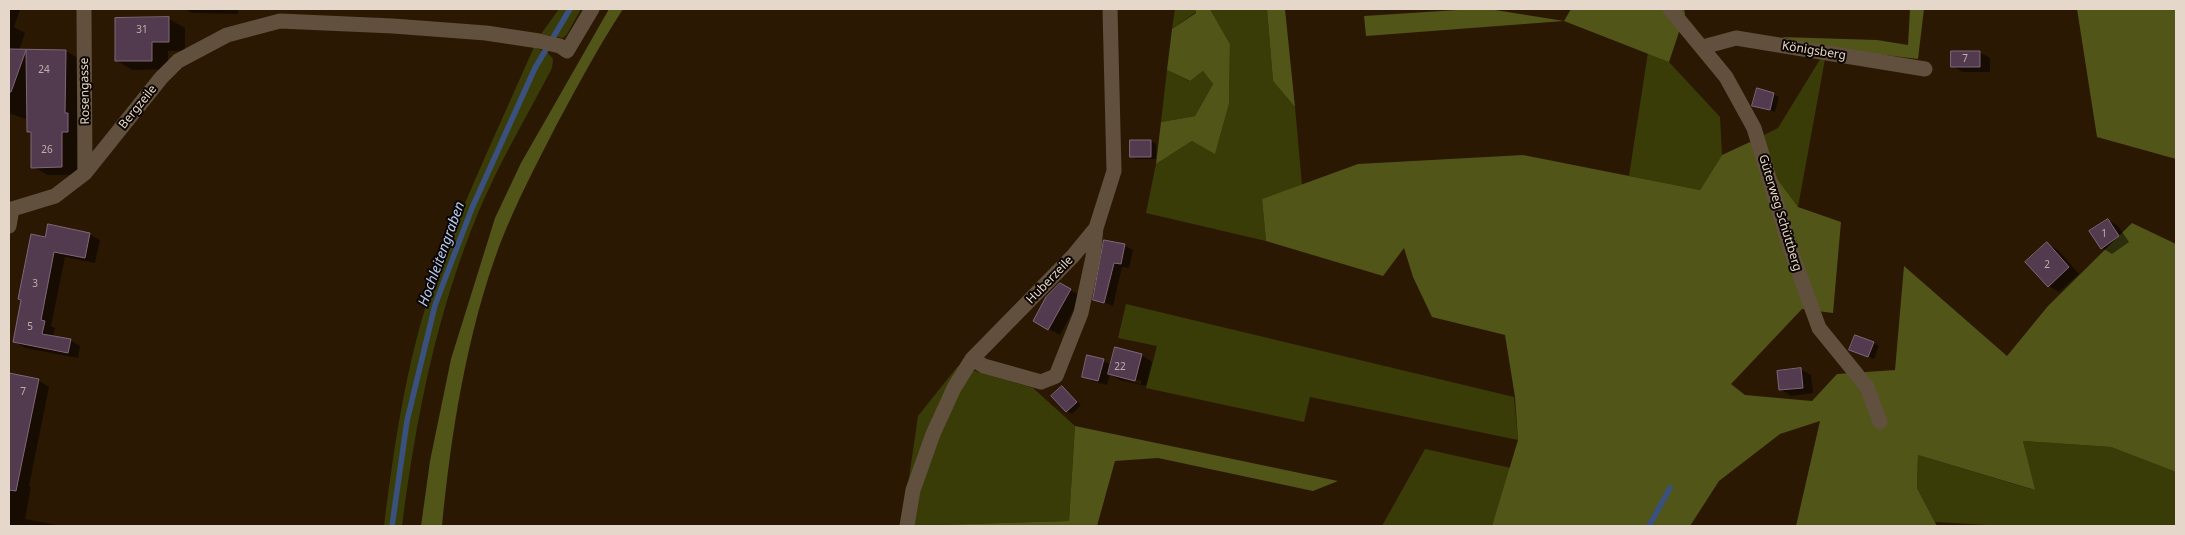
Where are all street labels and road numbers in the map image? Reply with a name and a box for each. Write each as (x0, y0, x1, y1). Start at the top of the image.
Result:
street label: Königsberg (1781, 39, 1847, 63)
street label: Rosengasse (77, 57, 93, 125)
street label: Bergzeile (116, 82, 160, 132)
street label: Güterweg Schüttberg (1755, 153, 1805, 273)
street label: Huberzeile (1024, 253, 1076, 307)

